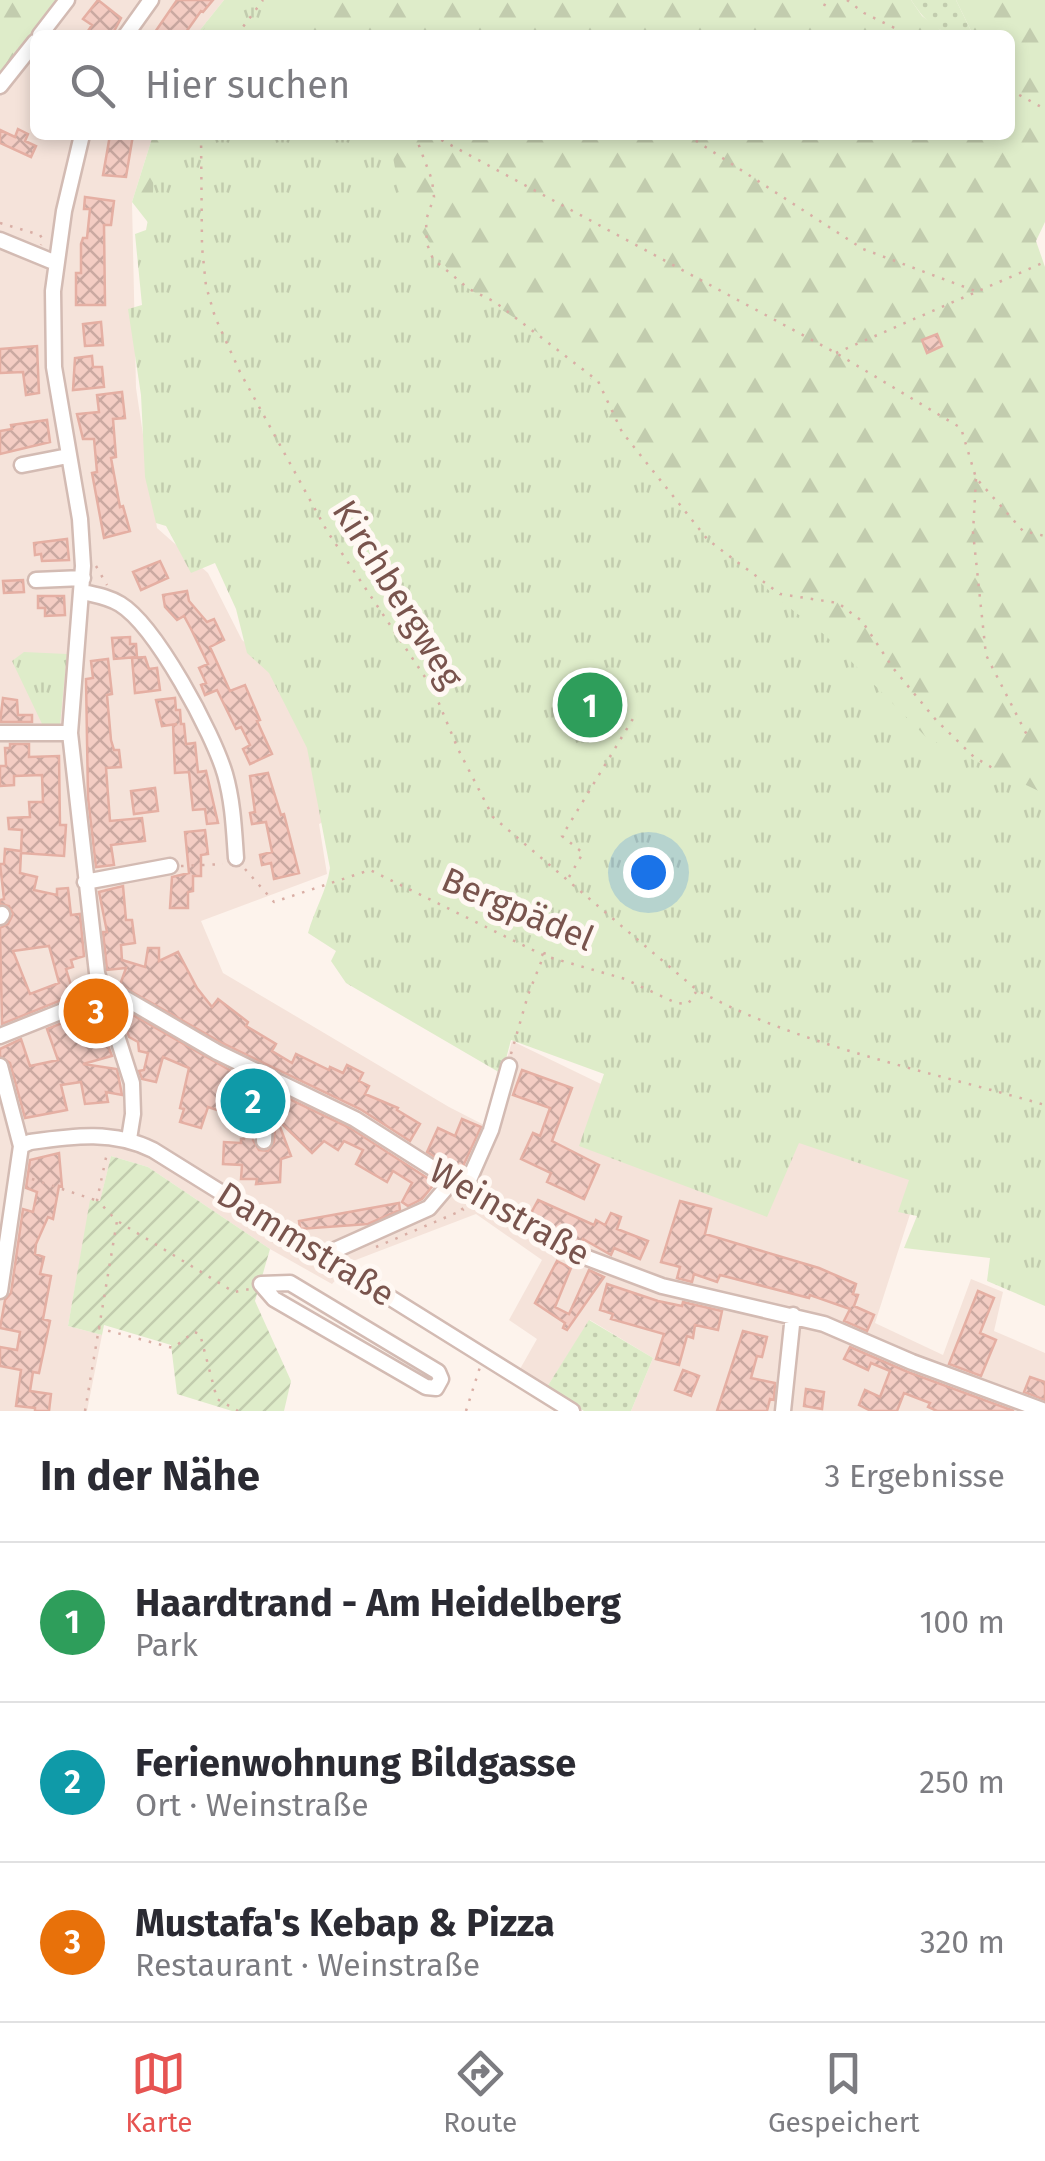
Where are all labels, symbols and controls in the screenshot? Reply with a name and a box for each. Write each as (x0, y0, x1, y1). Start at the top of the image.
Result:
search box (30, 30, 1015, 140)
icon: search (65, 58, 120, 113)
text: Hier suchen (145, 62, 350, 108)
street label: Kirchbergweg (324, 492, 473, 696)
pin: 1 (558, 668, 622, 742)
your location (623, 847, 674, 898)
street label: Bergpädel (436, 858, 600, 960)
pin: 3 (64, 974, 128, 1048)
pin: 2 (220, 1064, 286, 1138)
street label: Weinstraße (422, 1149, 598, 1275)
street label: Dammstraße (209, 1173, 403, 1315)
text: In der Nähe (40, 1451, 260, 1501)
text: 3 Ergebnisse (825, 1457, 1005, 1495)
text: Haardtrand - Am Heidelberg (135, 1580, 621, 1626)
text: 1 (65, 1603, 80, 1641)
text: 100 m (920, 1603, 1005, 1641)
text: Park (135, 1626, 198, 1664)
text: Ferienwohnung Bildgasse (135, 1740, 576, 1786)
text: 2 (64, 1763, 81, 1801)
text: 250 m (919, 1763, 1005, 1801)
text: Ort · Weinstraße (135, 1786, 369, 1824)
text: Mustafa's Kebap & Pizza (135, 1900, 555, 1946)
text: 3 (64, 1923, 81, 1961)
text: 320 m (920, 1923, 1005, 1961)
text: Restaurant · Weinstraße (135, 1946, 480, 1984)
tab: Karte (125, 2046, 193, 2139)
tab: Route (443, 2046, 517, 2139)
tab: Gespeichert (768, 2046, 920, 2139)

